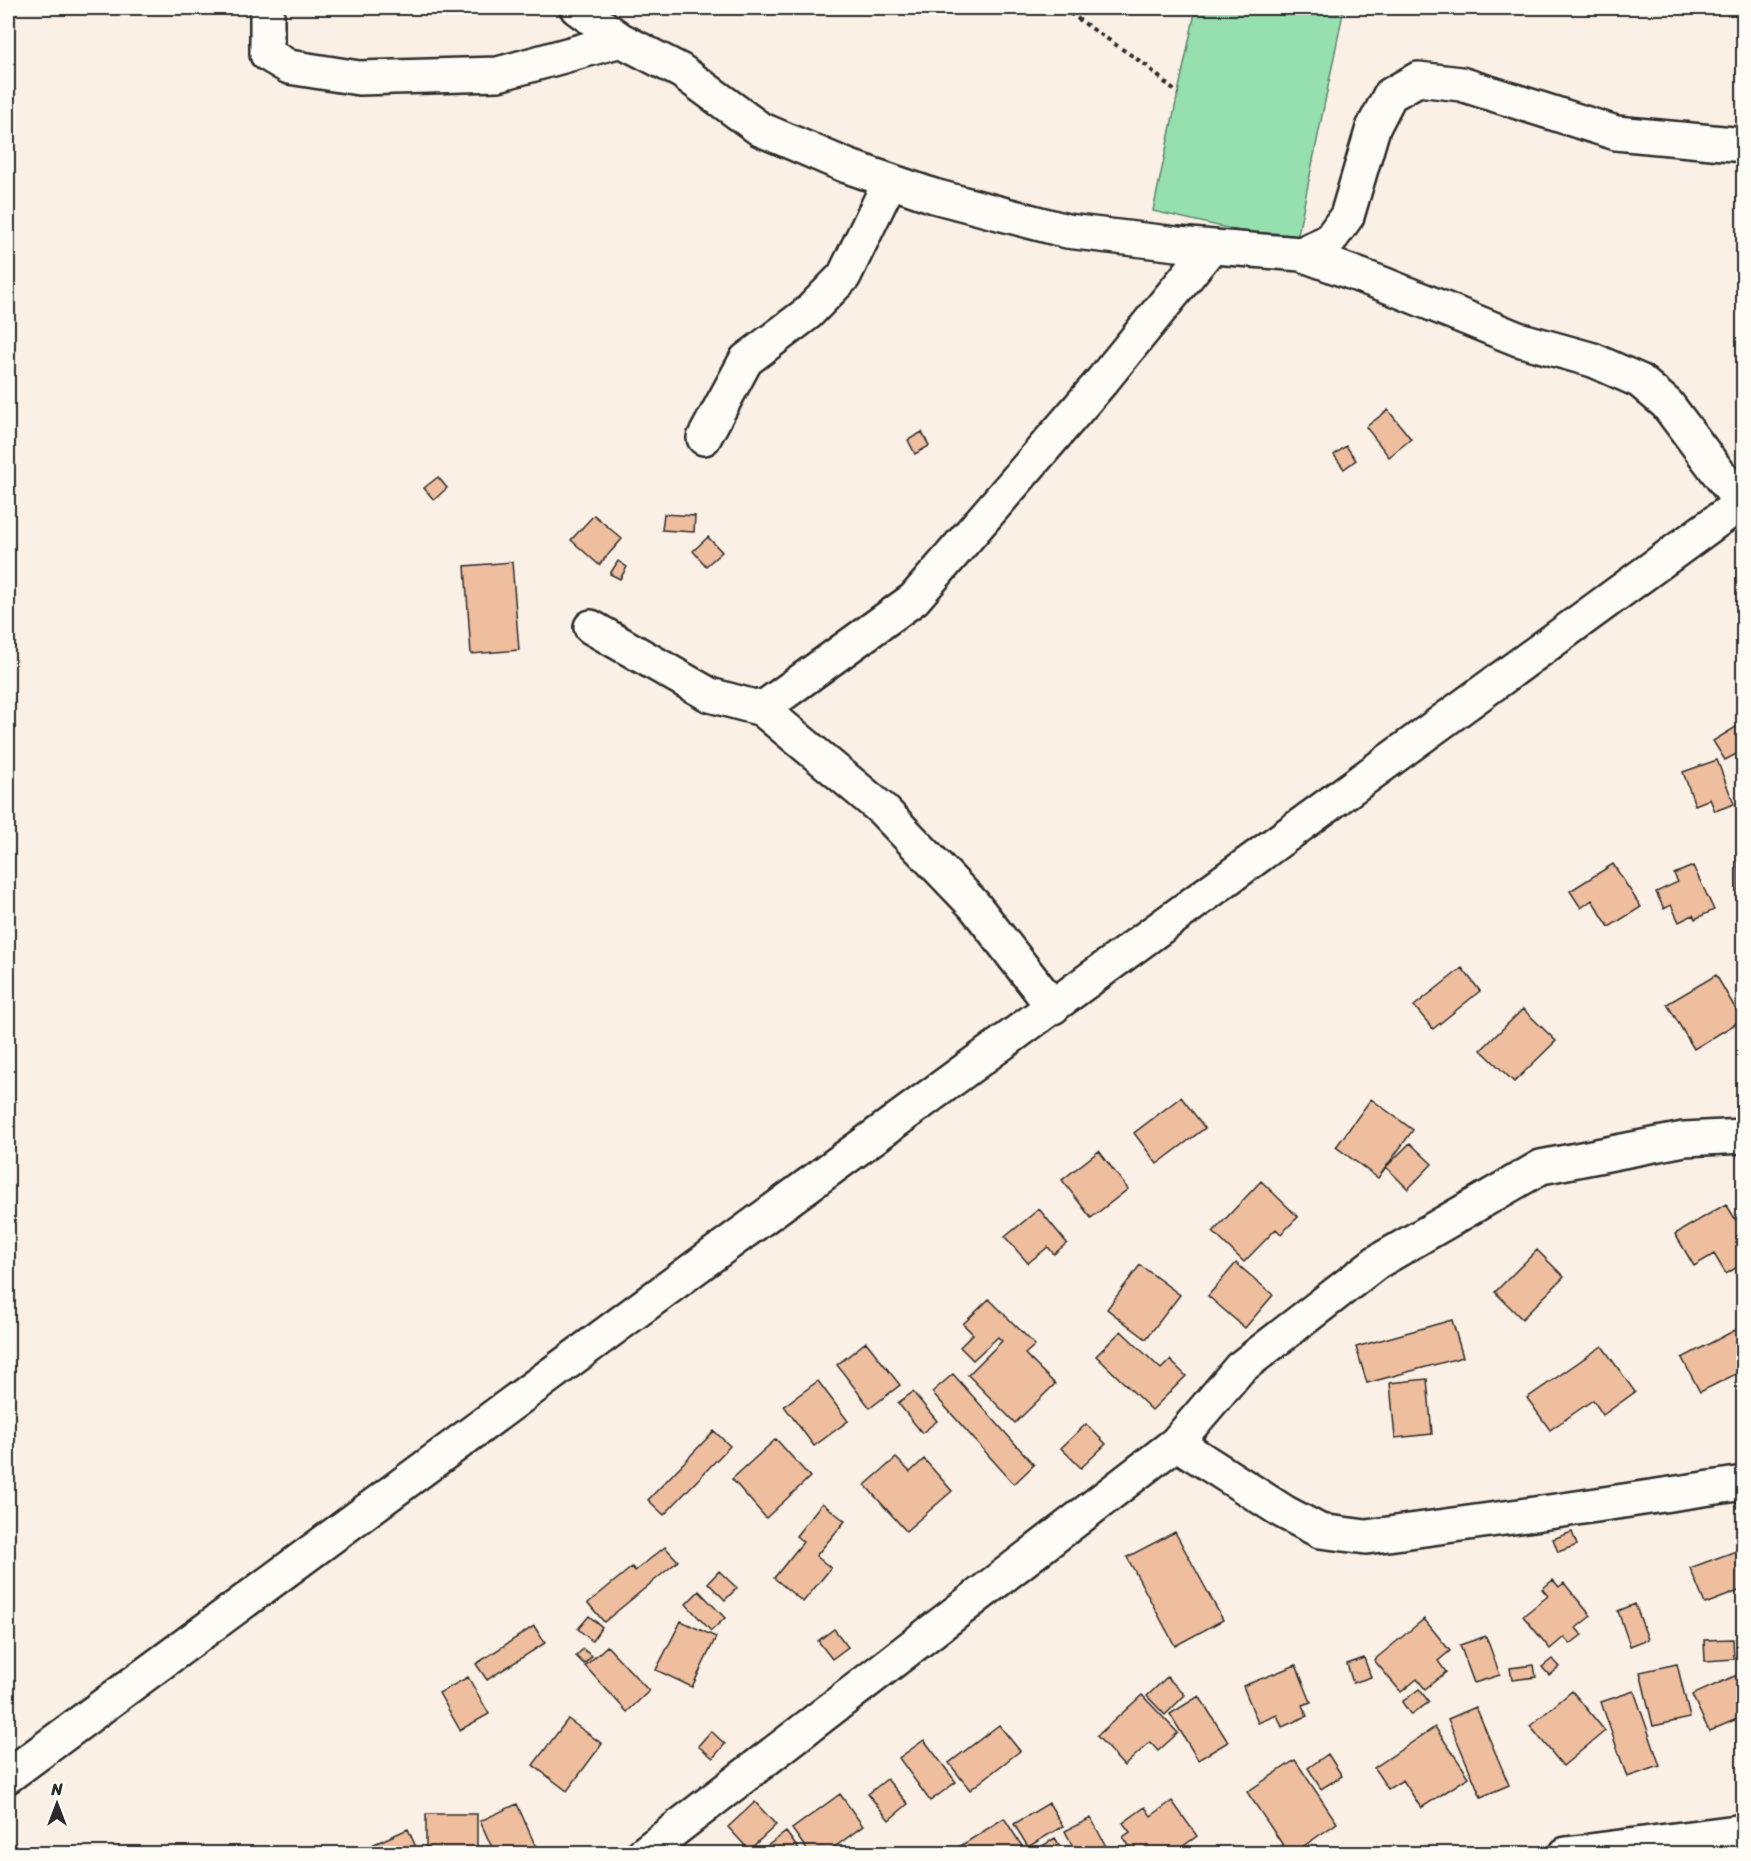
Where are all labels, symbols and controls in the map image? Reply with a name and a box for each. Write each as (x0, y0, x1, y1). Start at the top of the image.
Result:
north arrow (27, 1774, 87, 1834)
text: N (50, 1775, 63, 1804)

